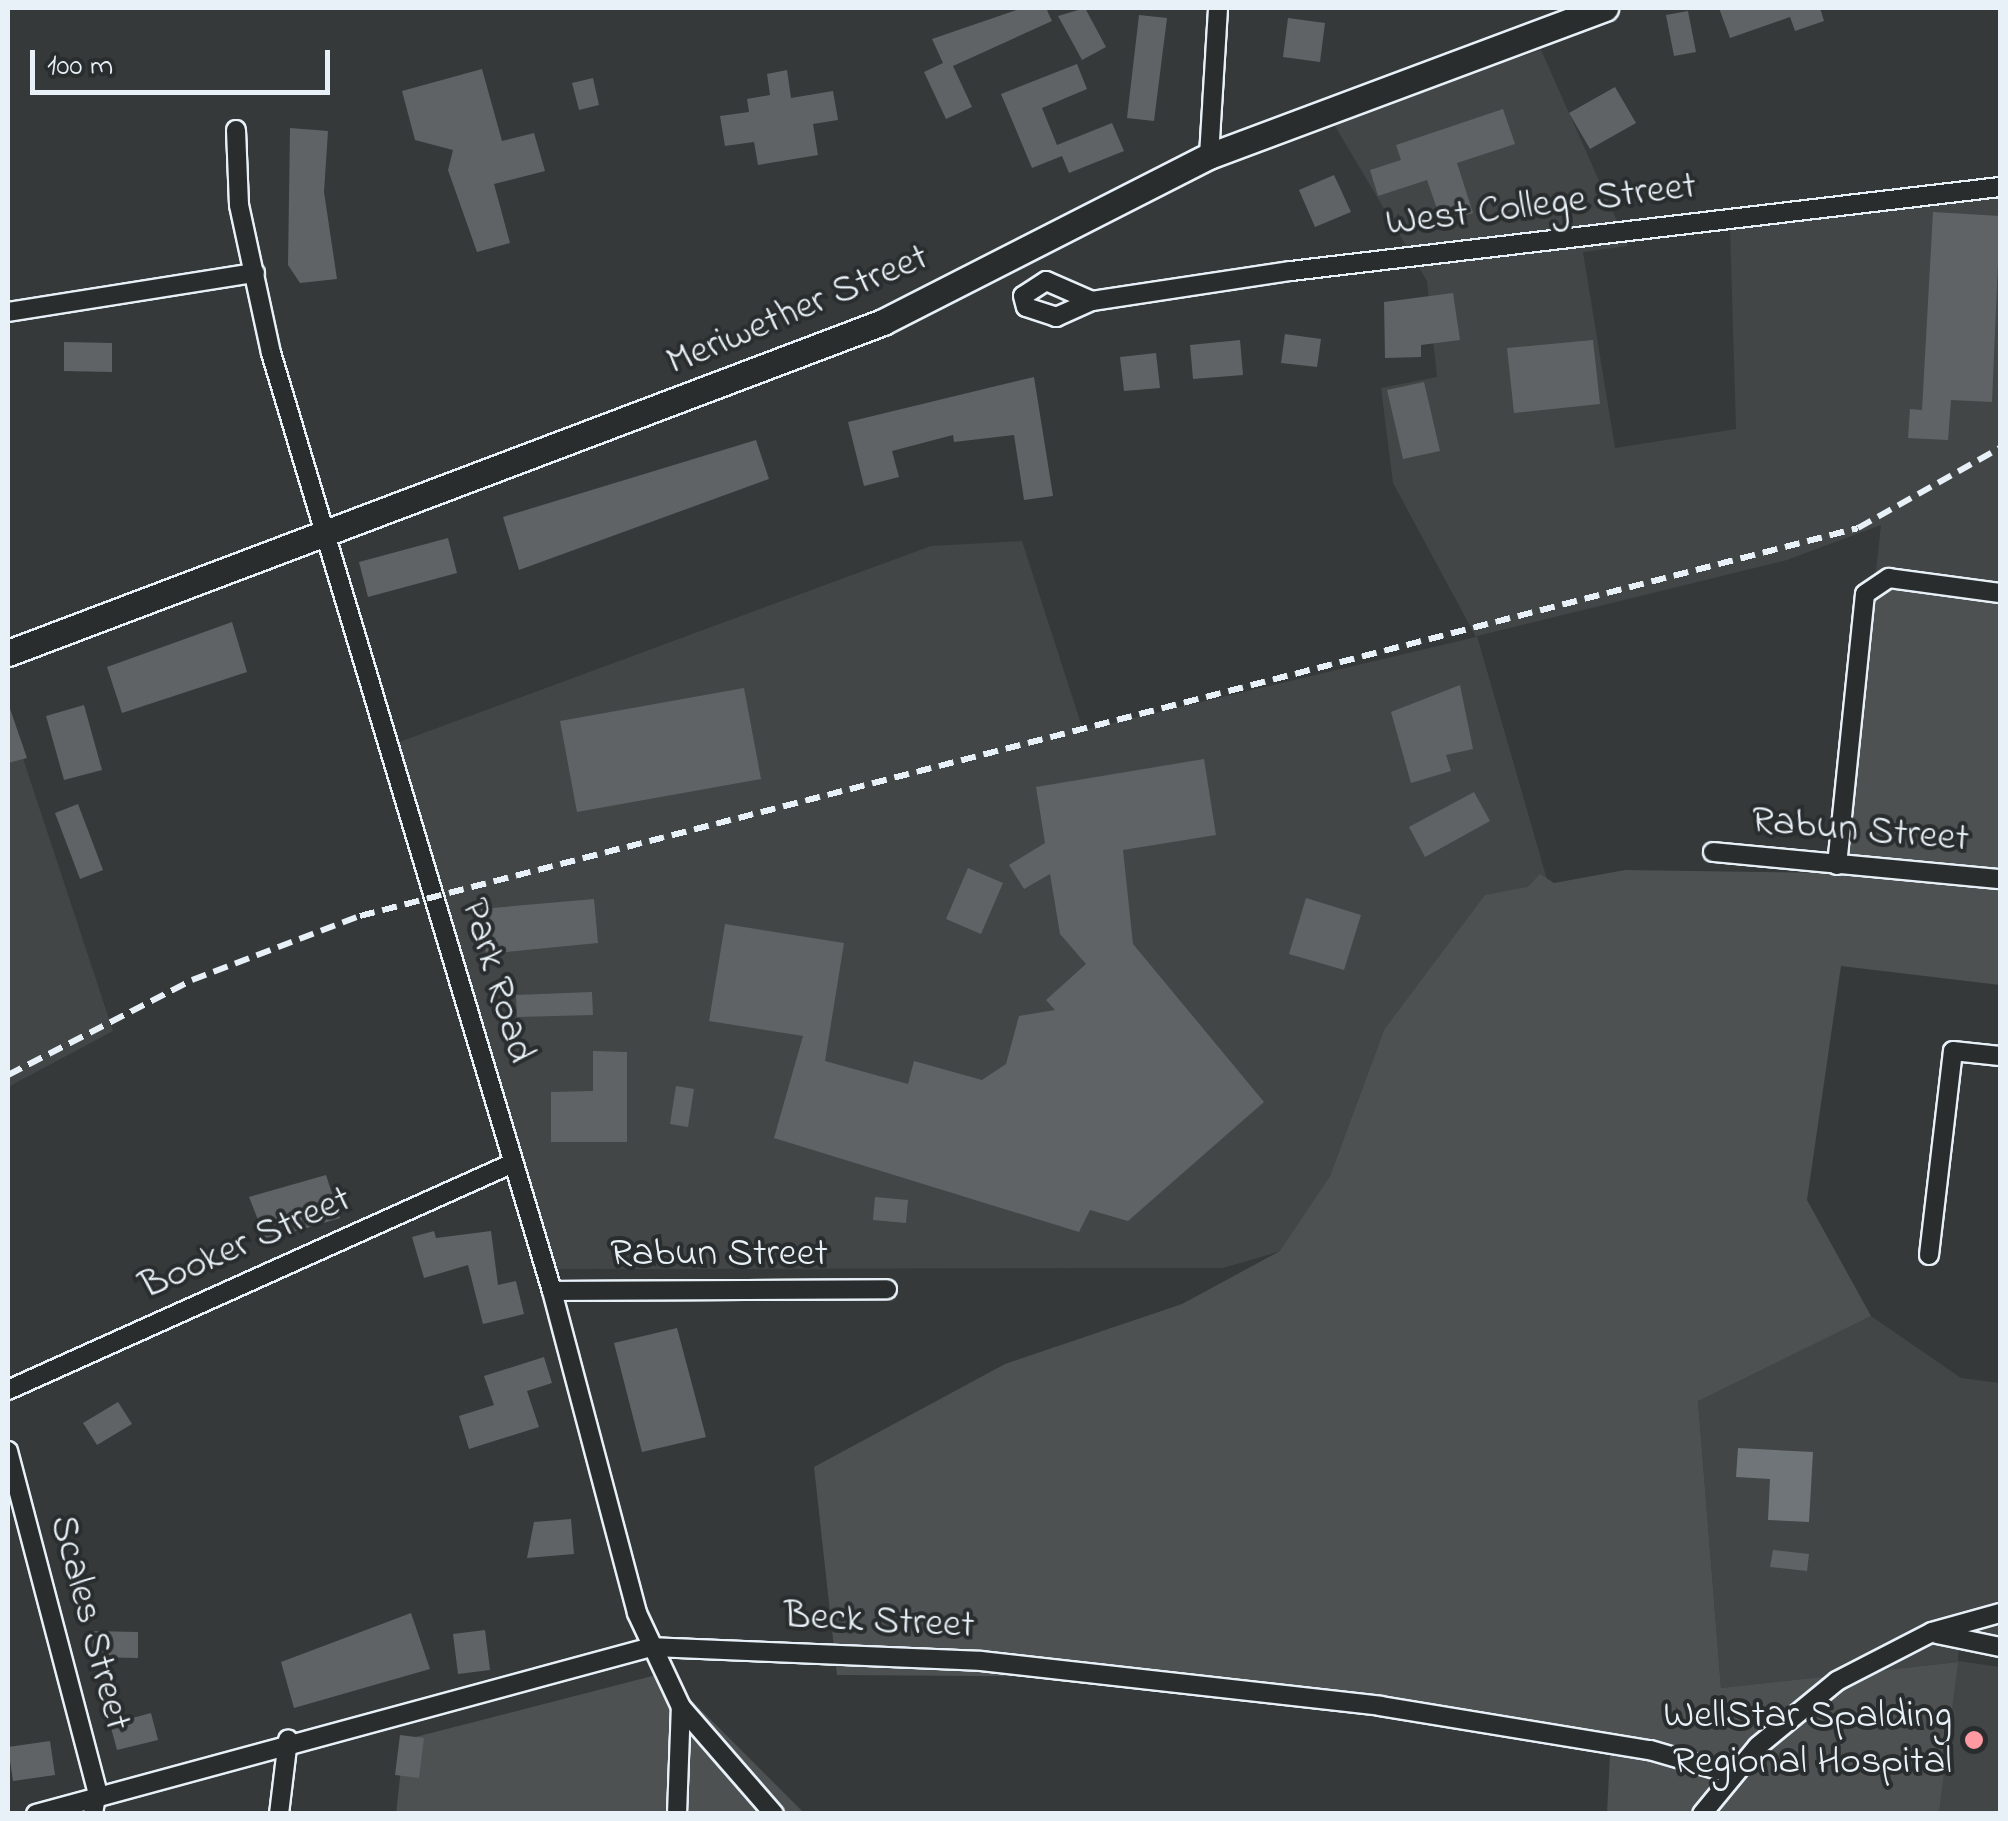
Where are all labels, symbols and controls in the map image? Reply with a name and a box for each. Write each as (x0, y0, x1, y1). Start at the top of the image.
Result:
scale bar (35, 30, 335, 92)
text: 100 m (47, 45, 113, 89)
street label: West College Street (1383, 163, 1699, 249)
street label: Meriwether Street (660, 234, 936, 388)
street label: Rabun Street (1749, 798, 1971, 864)
street label: Park Road (448, 893, 544, 1069)
street label: Booker Street (133, 1176, 359, 1312)
street label: Rabun Street (610, 1231, 828, 1279)
street label: Scales Street (37, 1510, 141, 1736)
street label: Beck Street (782, 1593, 976, 1651)
place label: WellStar Spalding Regional Hospital (1663, 1693, 1952, 1787)
marker: WellStar Spalding Regional Hospital (1961, 1727, 1987, 1753)

